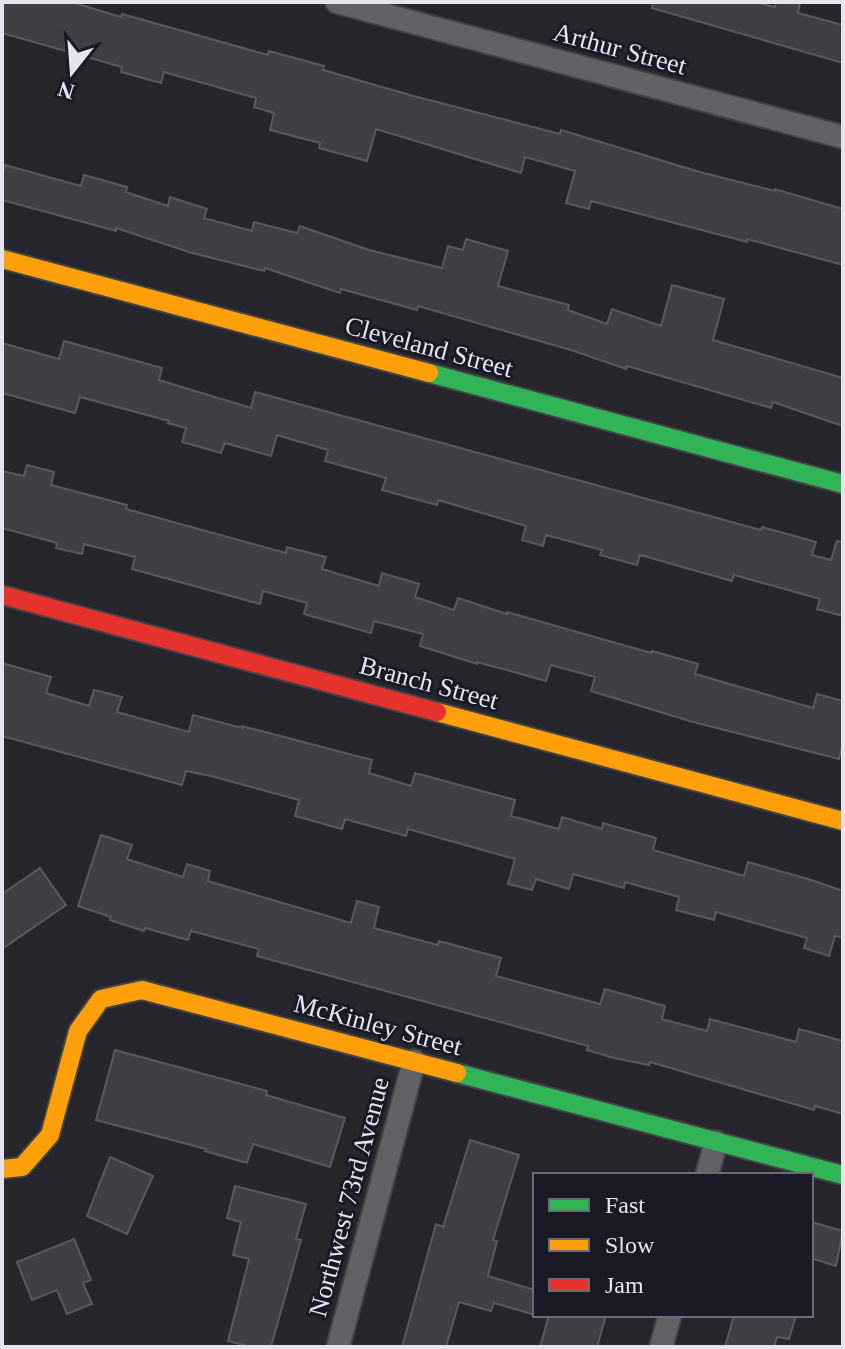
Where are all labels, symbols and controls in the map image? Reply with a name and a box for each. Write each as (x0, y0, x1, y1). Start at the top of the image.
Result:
street label: Arthur Street (550, 17, 690, 81)
north arrow (32, 32, 112, 112)
text: N (55, 76, 78, 105)
street label: Cleveland Street (342, 311, 517, 384)
street label: Branch Street (357, 651, 502, 716)
street label: McKinley Street (291, 989, 466, 1062)
street label: Northwest 73rd Avenue (303, 1074, 395, 1320)
legend (533, 1173, 813, 1317)
text: Fast (605, 1192, 645, 1218)
text: Slow (605, 1232, 655, 1258)
text: Jam (605, 1272, 644, 1298)

